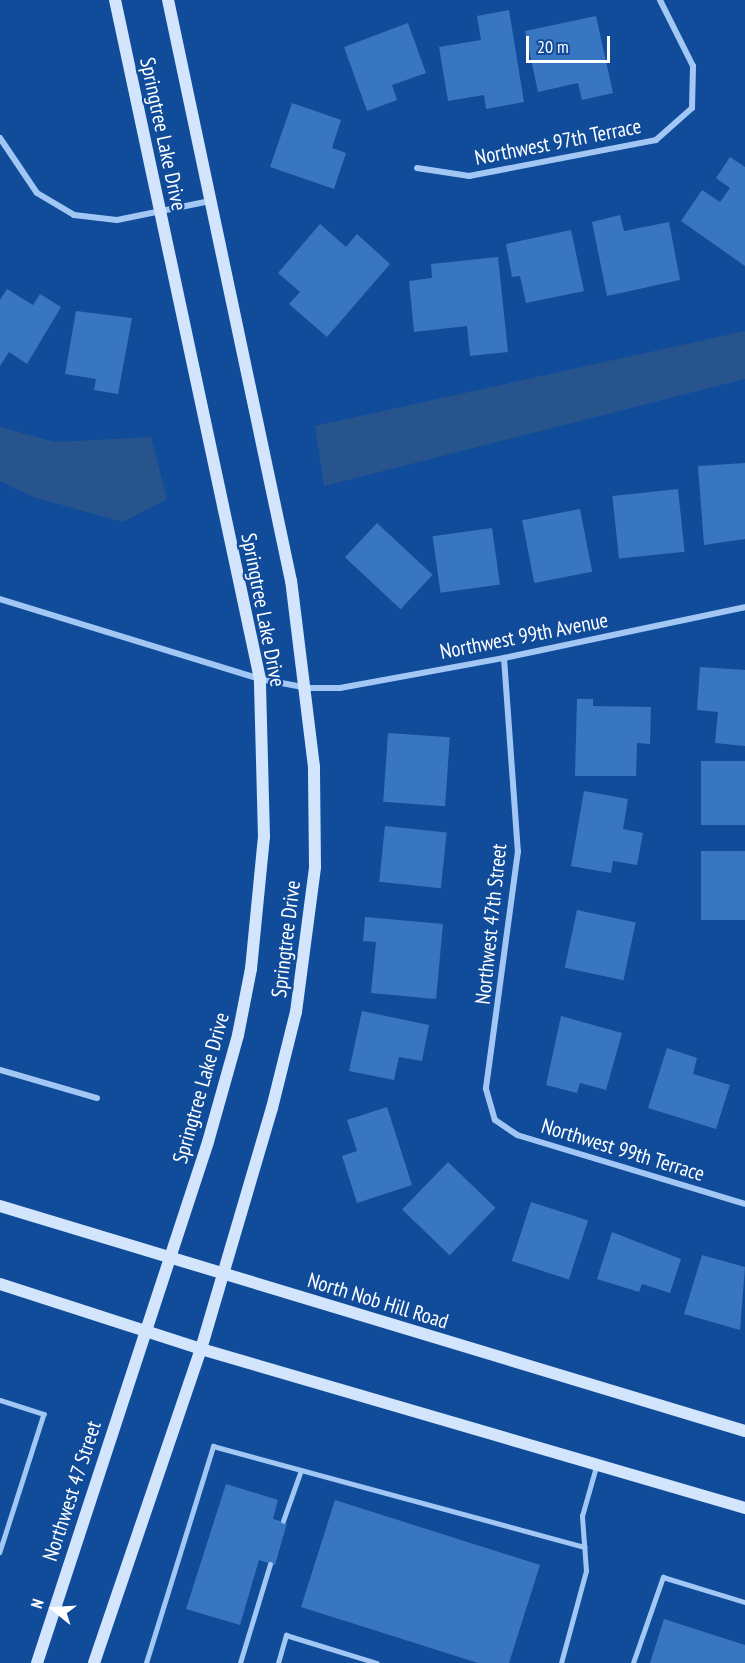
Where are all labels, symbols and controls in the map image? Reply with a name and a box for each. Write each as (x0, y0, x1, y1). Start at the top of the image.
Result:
scale bar (529, 24, 613, 62)
text: 20 m (537, 35, 569, 58)
street label: Springtree Lake Drive (134, 55, 192, 213)
street label: Northwest 97th Terrace (472, 113, 644, 171)
street label: Springtree Lake Drive (236, 531, 290, 689)
street label: Northwest 99th Avenue (438, 607, 610, 665)
street label: Northwest 47th Street (470, 842, 512, 1006)
street label: Springtree Drive (266, 879, 306, 999)
street label: Springtree Lake Drive (167, 1010, 235, 1166)
street label: Northwest 99th Terrace (538, 1113, 708, 1187)
street label: North Nob Hill Road (305, 1268, 451, 1334)
street label: Northwest 47 Street (37, 1417, 107, 1565)
north arrow (24, 1579, 84, 1639)
text: N (26, 1596, 48, 1611)

